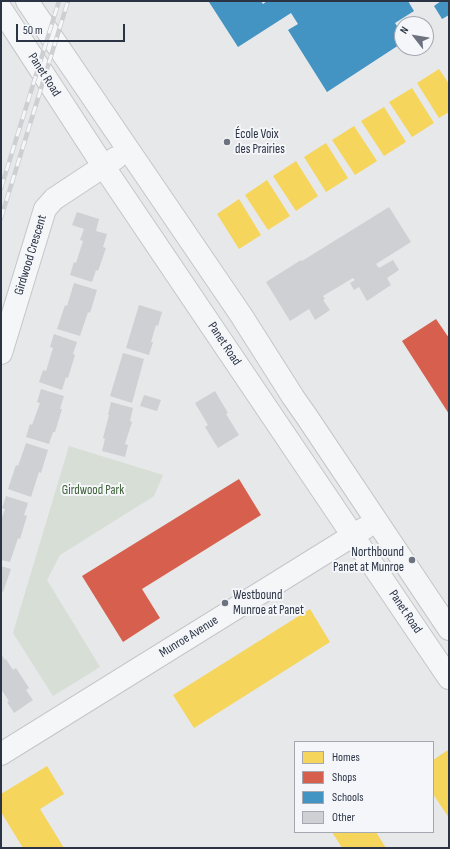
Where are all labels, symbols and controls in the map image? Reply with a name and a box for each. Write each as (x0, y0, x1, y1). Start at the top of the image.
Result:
scale bar (18, 16, 127, 42)
north arrow (394, 16, 434, 56)
text: 50 m (23, 23, 43, 38)
text: N (397, 24, 411, 36)
street label: Panet Road (24, 50, 64, 100)
place label: École Voix des Prairies (235, 127, 285, 158)
marker: École Voix des Prairies (222, 137, 232, 147)
street label: Girdwood Crescent (11, 213, 51, 297)
street label: Panet Road (204, 319, 244, 369)
park label: Girdwood Park (62, 483, 124, 499)
place label: Northbound Panet at Munroe (333, 545, 404, 576)
marker: Northbound Panet at Munroe (407, 555, 417, 565)
street label: Panet Road (385, 587, 425, 637)
place label: Westbound Munroe at Panet (233, 588, 304, 619)
marker: Westbound Munroe at Panet (220, 598, 230, 608)
street label: Munroe Avenue (157, 613, 221, 661)
legend (294, 741, 434, 833)
text: Homes (332, 750, 360, 765)
text: Shops (332, 770, 357, 785)
text: Schools (332, 790, 364, 805)
text: Other (332, 810, 355, 825)

